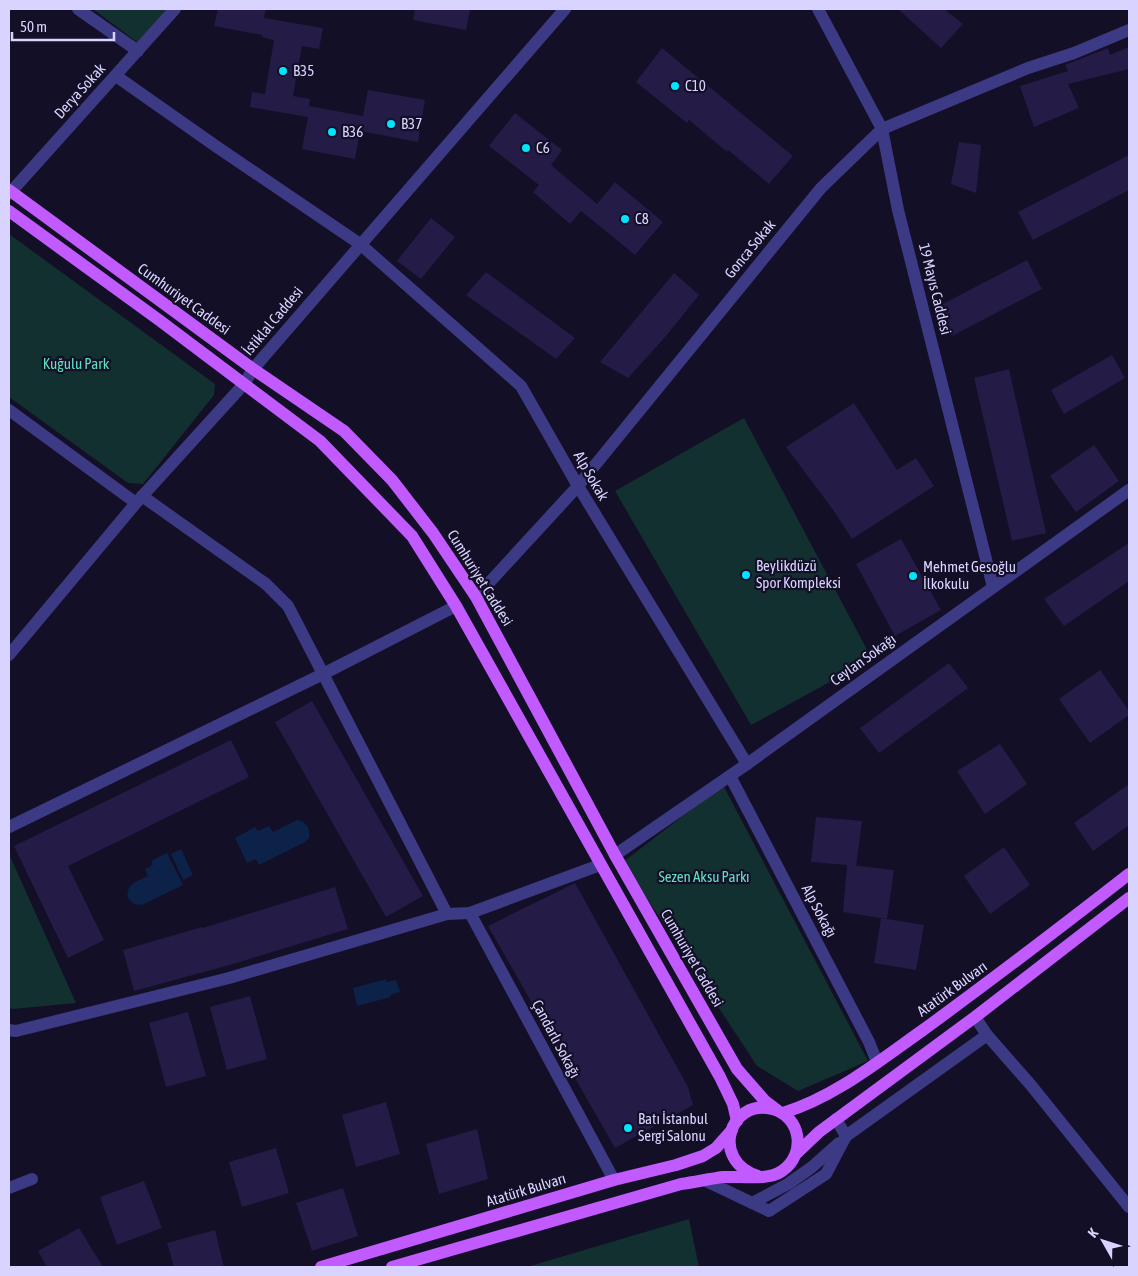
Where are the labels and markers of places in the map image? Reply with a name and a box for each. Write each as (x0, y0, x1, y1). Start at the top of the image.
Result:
place label: B35 (293, 62, 314, 79)
marker: B35 (277, 65, 289, 77)
place label: C10 (685, 77, 706, 94)
marker: C10 (669, 80, 681, 92)
place label: B37 (401, 115, 422, 132)
marker: B37 (385, 118, 397, 130)
place label: B36 (342, 123, 363, 140)
marker: B36 (326, 126, 338, 138)
place label: C6 (536, 139, 550, 156)
marker: C6 (520, 142, 532, 154)
place label: C8 (635, 210, 649, 227)
marker: C8 (619, 213, 631, 225)
place label: Beylikdüzü Spor Kompleksi (756, 557, 841, 591)
place label: Mehmet Gesoğlu İlkokulu (923, 558, 1016, 592)
marker: Beylikdüzü Spor Kompleksi (740, 569, 752, 581)
marker: Mehmet Gesoğlu İlkokulu (907, 570, 919, 582)
place label: Batı İstanbul Sergi Salonu (638, 1110, 708, 1144)
marker: Batı İstanbul Sergi Salonu (622, 1122, 634, 1134)

